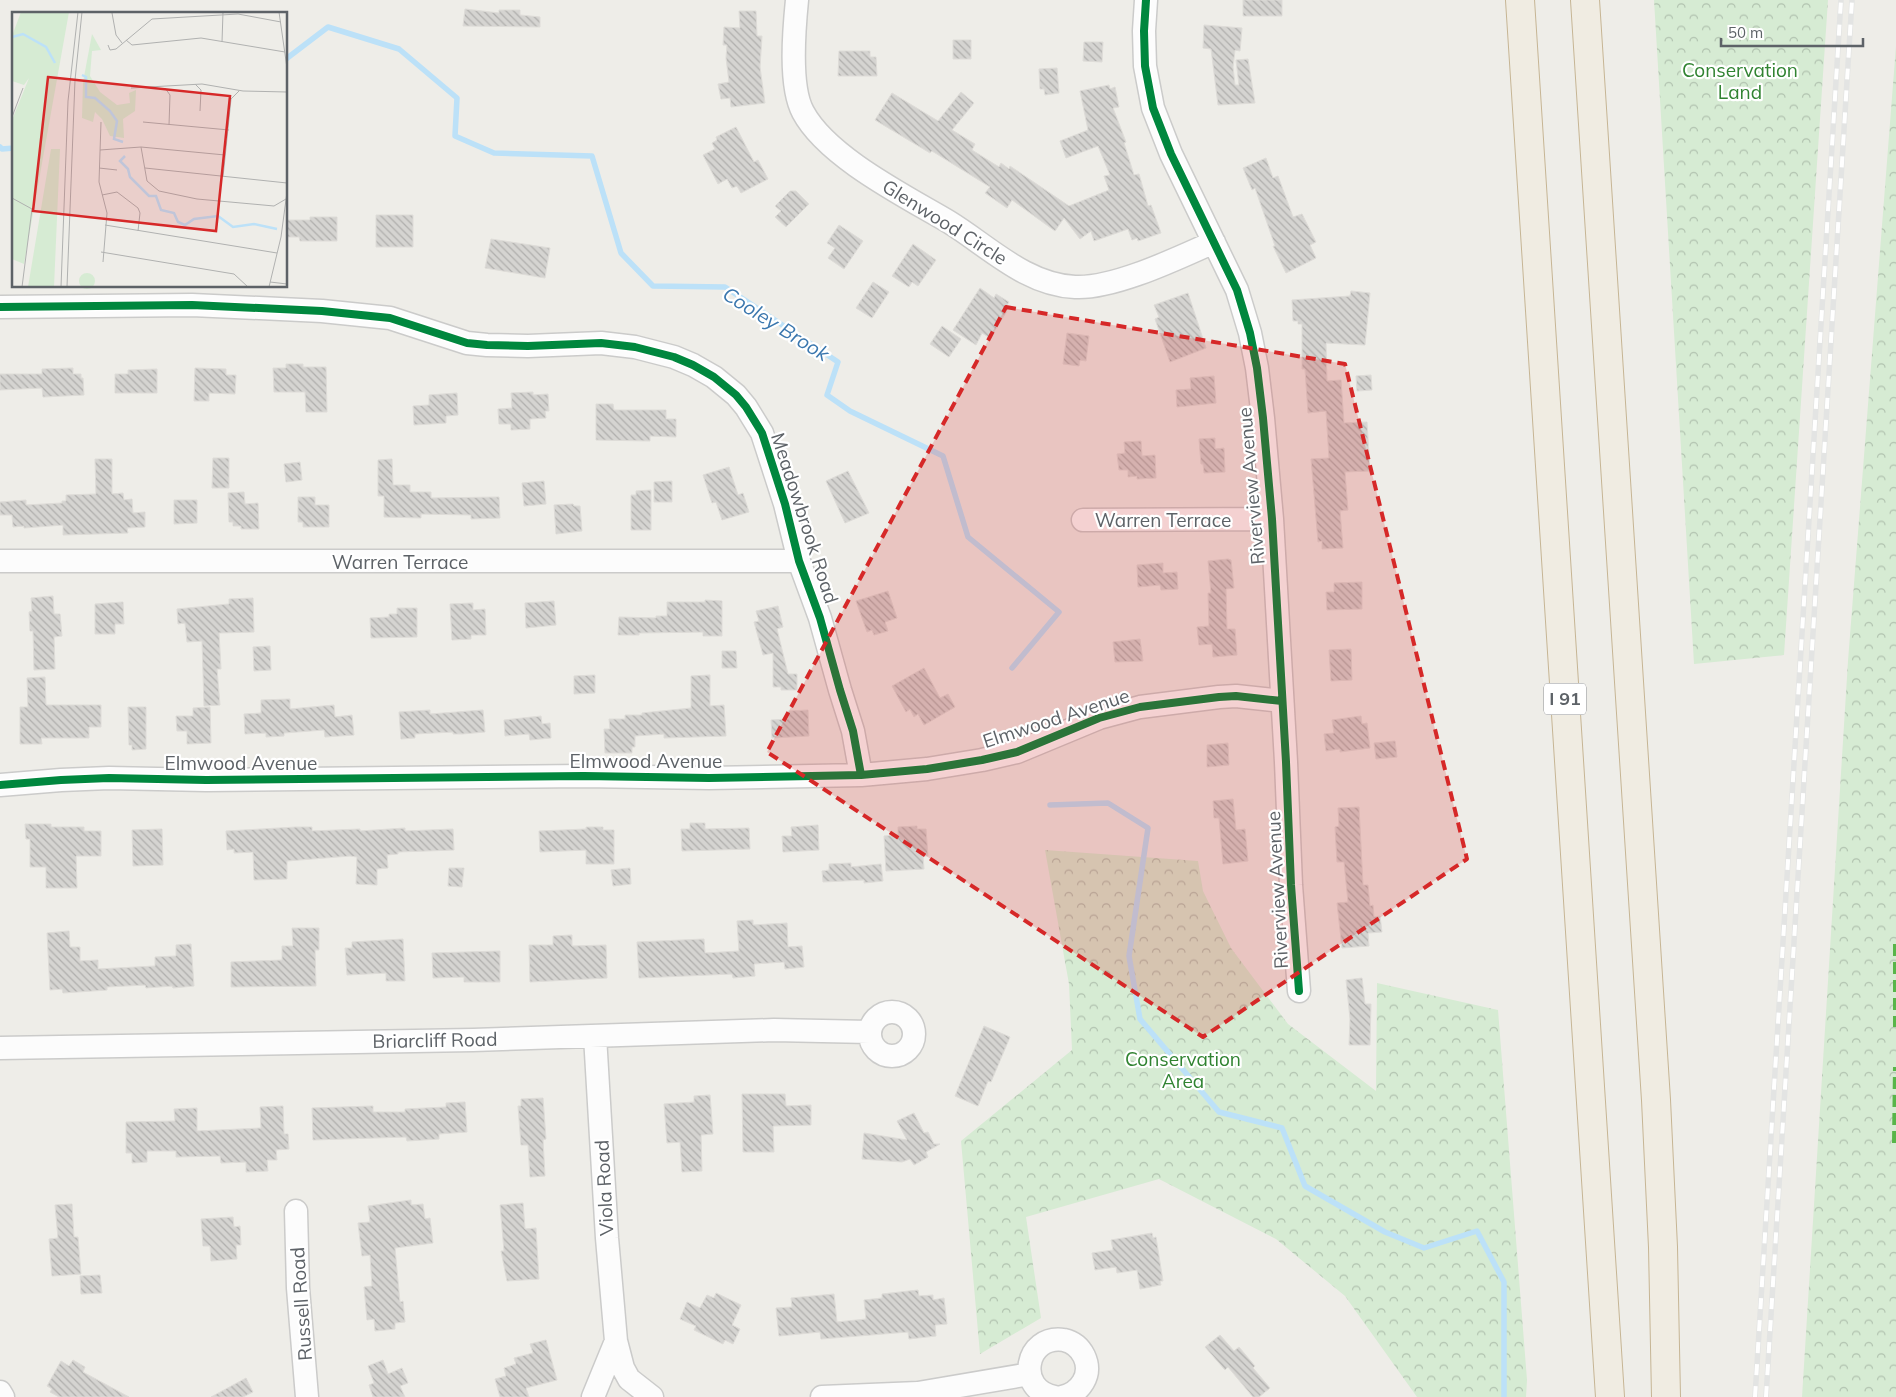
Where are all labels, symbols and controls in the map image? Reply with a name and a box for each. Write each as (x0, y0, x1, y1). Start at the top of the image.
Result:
inset map (12, 12, 288, 288)
scale bar (1721, 15, 1864, 47)
text: 50 m (1728, 23, 1763, 42)
park label: Conservation Land (1682, 58, 1798, 104)
street label: Glenwood Circle (878, 174, 1012, 270)
water label: Cooley Brook (718, 281, 835, 367)
street label: Riverview Avenue (1232, 406, 1270, 566)
street label: Meadowbrook Road (766, 430, 844, 606)
street label: Warren Terrace (1095, 508, 1231, 532)
street label: Warren Terrace (332, 550, 468, 574)
street label: Elmwood Avenue (980, 683, 1132, 753)
road number: I 91 (1544, 684, 1586, 714)
street label: Elmwood Avenue (570, 749, 722, 773)
street label: Elmwood Avenue (165, 751, 317, 775)
street label: Riverview Avenue (1261, 811, 1293, 969)
street label: Briarcliff Road (372, 1027, 498, 1053)
park label: Conservation Area (1125, 1047, 1241, 1093)
street label: Viola Road (590, 1139, 618, 1237)
street label: Russell Road (285, 1246, 317, 1362)

